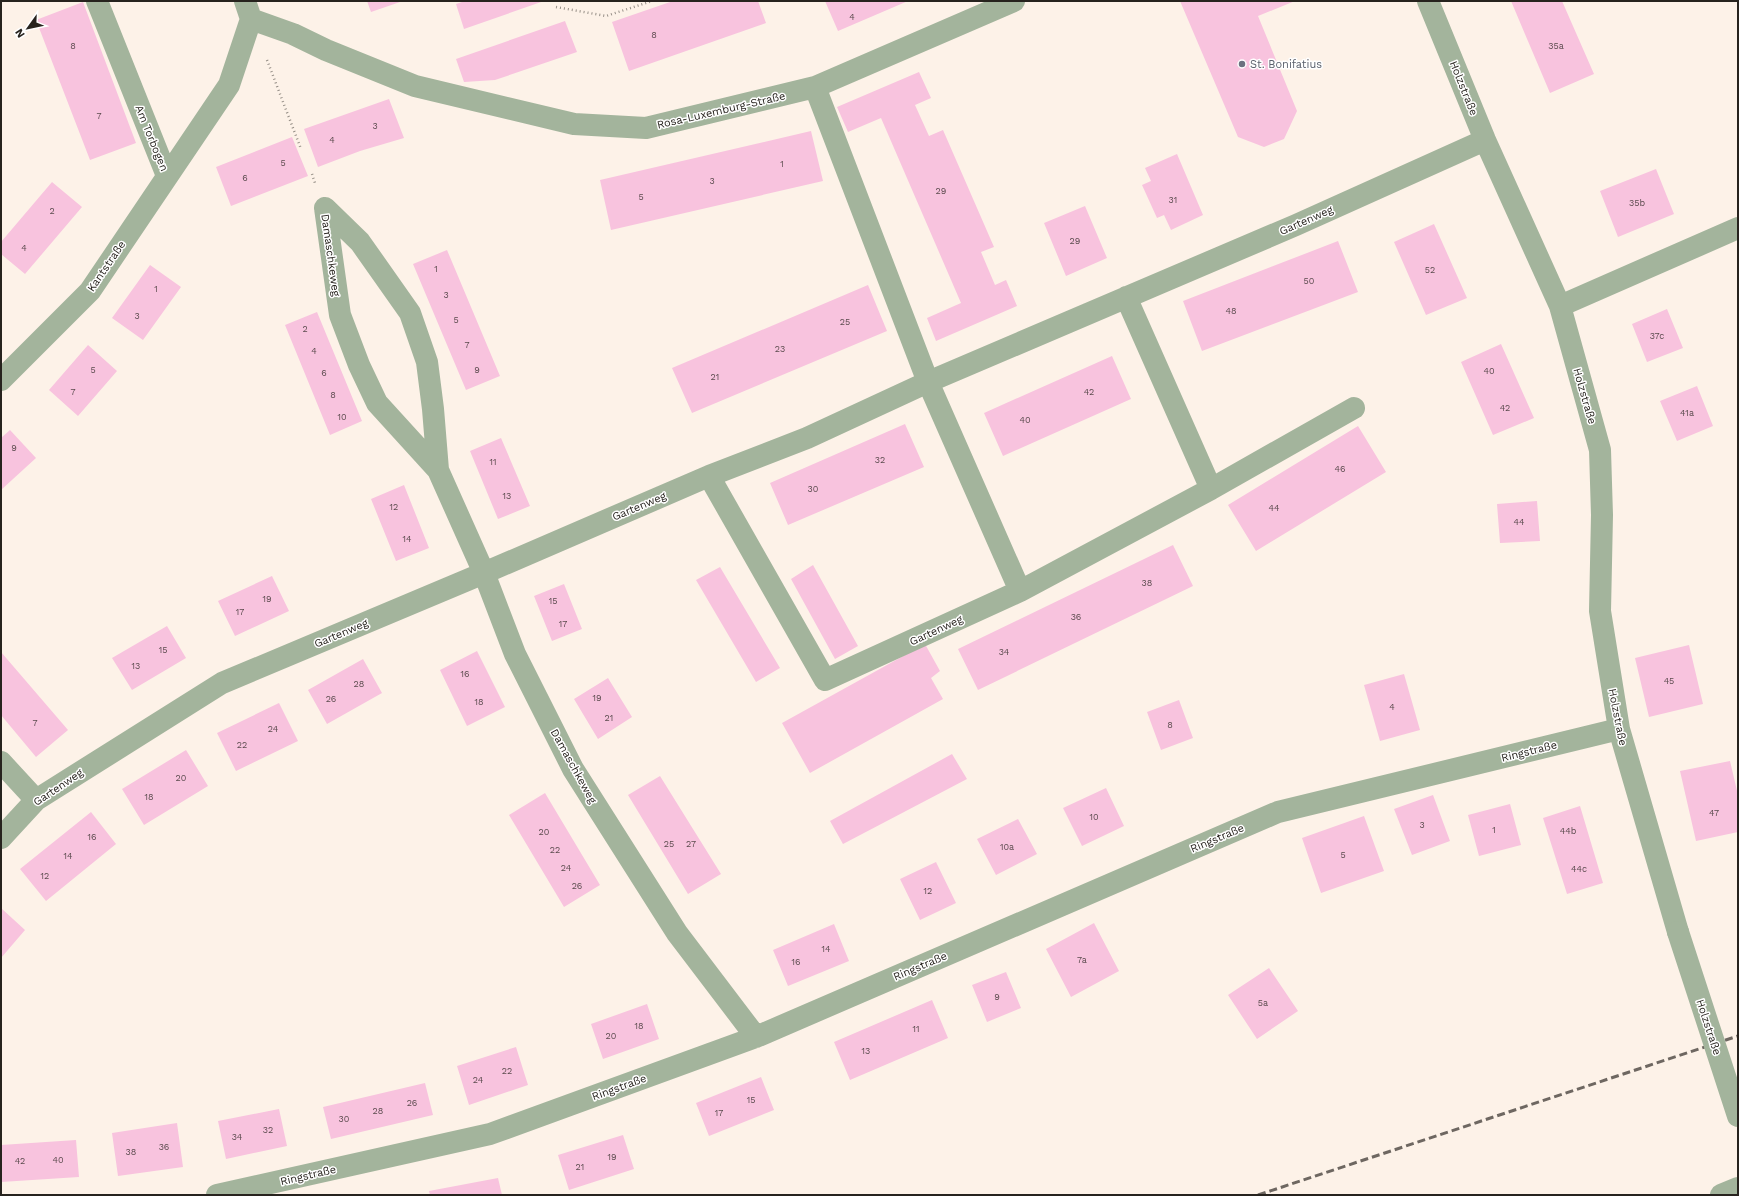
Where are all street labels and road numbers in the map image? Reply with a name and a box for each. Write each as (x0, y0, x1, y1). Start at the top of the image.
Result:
street label: Holzstraße (1447, 59, 1480, 117)
street label: Rosa-Luxemburg-Straße (656, 89, 787, 132)
street label: Am Torbogen (132, 103, 171, 173)
street label: Gartenweg (1277, 203, 1335, 238)
street label: Damaschkeweg (318, 213, 343, 297)
street label: Kantstraße (85, 238, 128, 294)
street label: Holzstraße (1570, 366, 1599, 426)
street label: Gartenweg (610, 489, 668, 524)
street label: Gartenweg (908, 612, 965, 648)
street label: Gartenweg (312, 616, 370, 651)
street label: Holzstraße (1606, 687, 1629, 747)
street label: Damaschkeweg (548, 727, 599, 806)
street label: Ringstraße (1500, 738, 1558, 765)
street label: Gartenweg (31, 766, 86, 809)
street label: Ringstraße (1188, 821, 1246, 856)
street label: Ringstraße (891, 949, 949, 984)
street label: Holzstraße (1693, 998, 1724, 1057)
street label: Ringstraße (590, 1072, 648, 1103)
street label: Ringstraße (279, 1163, 337, 1188)

